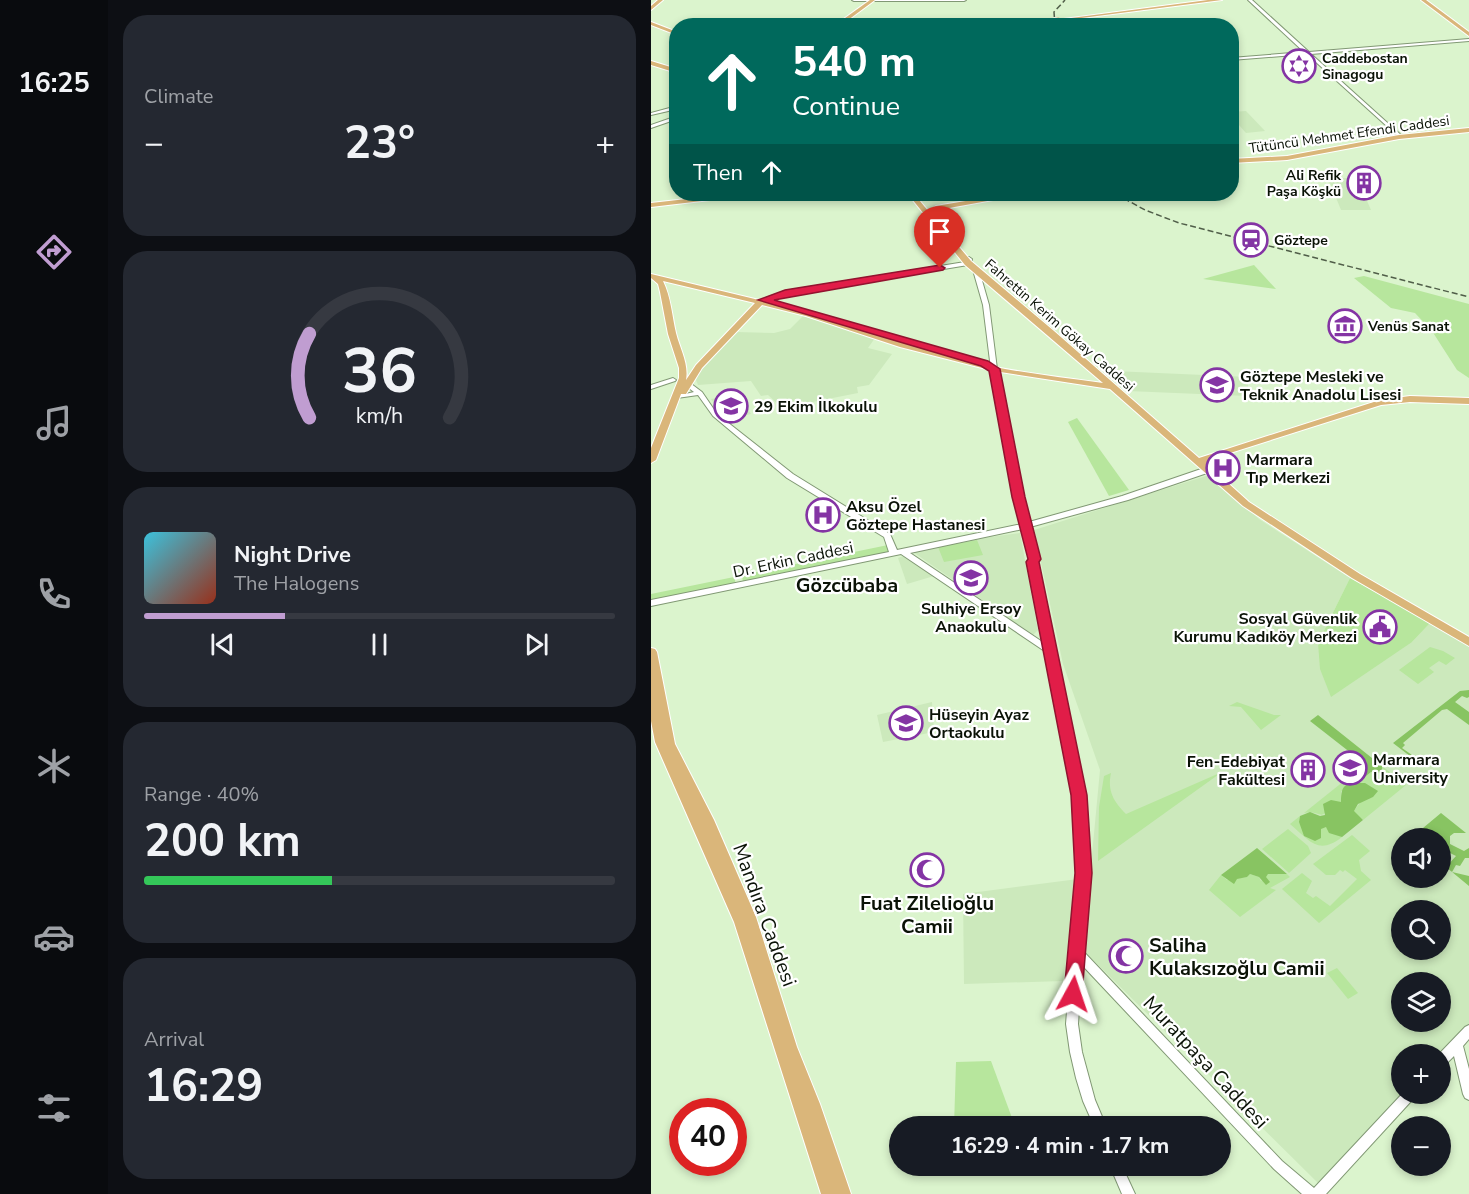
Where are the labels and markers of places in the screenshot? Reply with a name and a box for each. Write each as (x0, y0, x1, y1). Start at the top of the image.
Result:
synagogue icon: Caddebostan Sinagogu (1281, 48, 1317, 84)
place label: Caddebostan Sinagogu (1322, 49, 1408, 84)
building icon: Ali Refik Paşa Köşkü (1346, 165, 1382, 201)
place label: Ali Refik Paşa Köşkü (1267, 166, 1341, 201)
pin (914, 206, 965, 268)
station icon: Göztepe (1233, 222, 1269, 258)
place label: Göztepe (1274, 231, 1328, 250)
museum icon: Venüs Sanat (1327, 308, 1363, 344)
place label: Venüs Sanat (1367, 317, 1450, 336)
place label: Göztepe Mesleki ve Teknik Anadolu Lisesi (1240, 366, 1401, 406)
school or university icon: Göztepe Mesleki ve Teknik Anadolu Lisesi (1199, 367, 1235, 403)
school or university icon: 29 Ekim İlkokulu (713, 388, 749, 424)
place label: 29 Ekim İlkokulu (754, 396, 878, 418)
place label: Marmara Tıp Merkezi (1246, 449, 1330, 489)
hospital icon: Marmara Tıp Merkezi (1205, 450, 1241, 486)
place label: Aksu Özel Göztepe Hastanesi (846, 496, 985, 536)
hospital icon: Aksu Özel Göztepe Hastanesi (805, 497, 841, 533)
school or university icon: Sulhiye Ersoy Anaokulu (953, 560, 989, 596)
place label: Sulhiye Ersoy Anaokulu (921, 598, 1022, 638)
place label: Sosyal Güvenlik Kurumu Kadıköy Merkezi (1173, 608, 1357, 648)
public building icon: Sosyal Güvenlik Kurumu Kadıköy Merkezi (1362, 609, 1398, 645)
place label: Hüseyin Ayaz Ortaokulu (929, 704, 1030, 744)
school or university icon: Hüseyin Ayaz Ortaokulu (888, 705, 924, 741)
place label: Marmara University (1373, 749, 1449, 789)
school or university icon: Marmara University (1332, 750, 1368, 786)
place label: Fen-Edebiyat Fakültesi (1187, 751, 1286, 791)
building icon: Fen-Edebiyat Fakültesi (1290, 752, 1326, 788)
mosque icon: Fuat Zilelioğlu Camii (909, 852, 945, 888)
place label: Fuat Zilelioğlu Camii (860, 890, 994, 940)
place label: Saliha Kulaksızoğlu Camii (1149, 932, 1325, 982)
mosque icon: Saliha Kulaksızoğlu Camii (1108, 938, 1144, 974)

